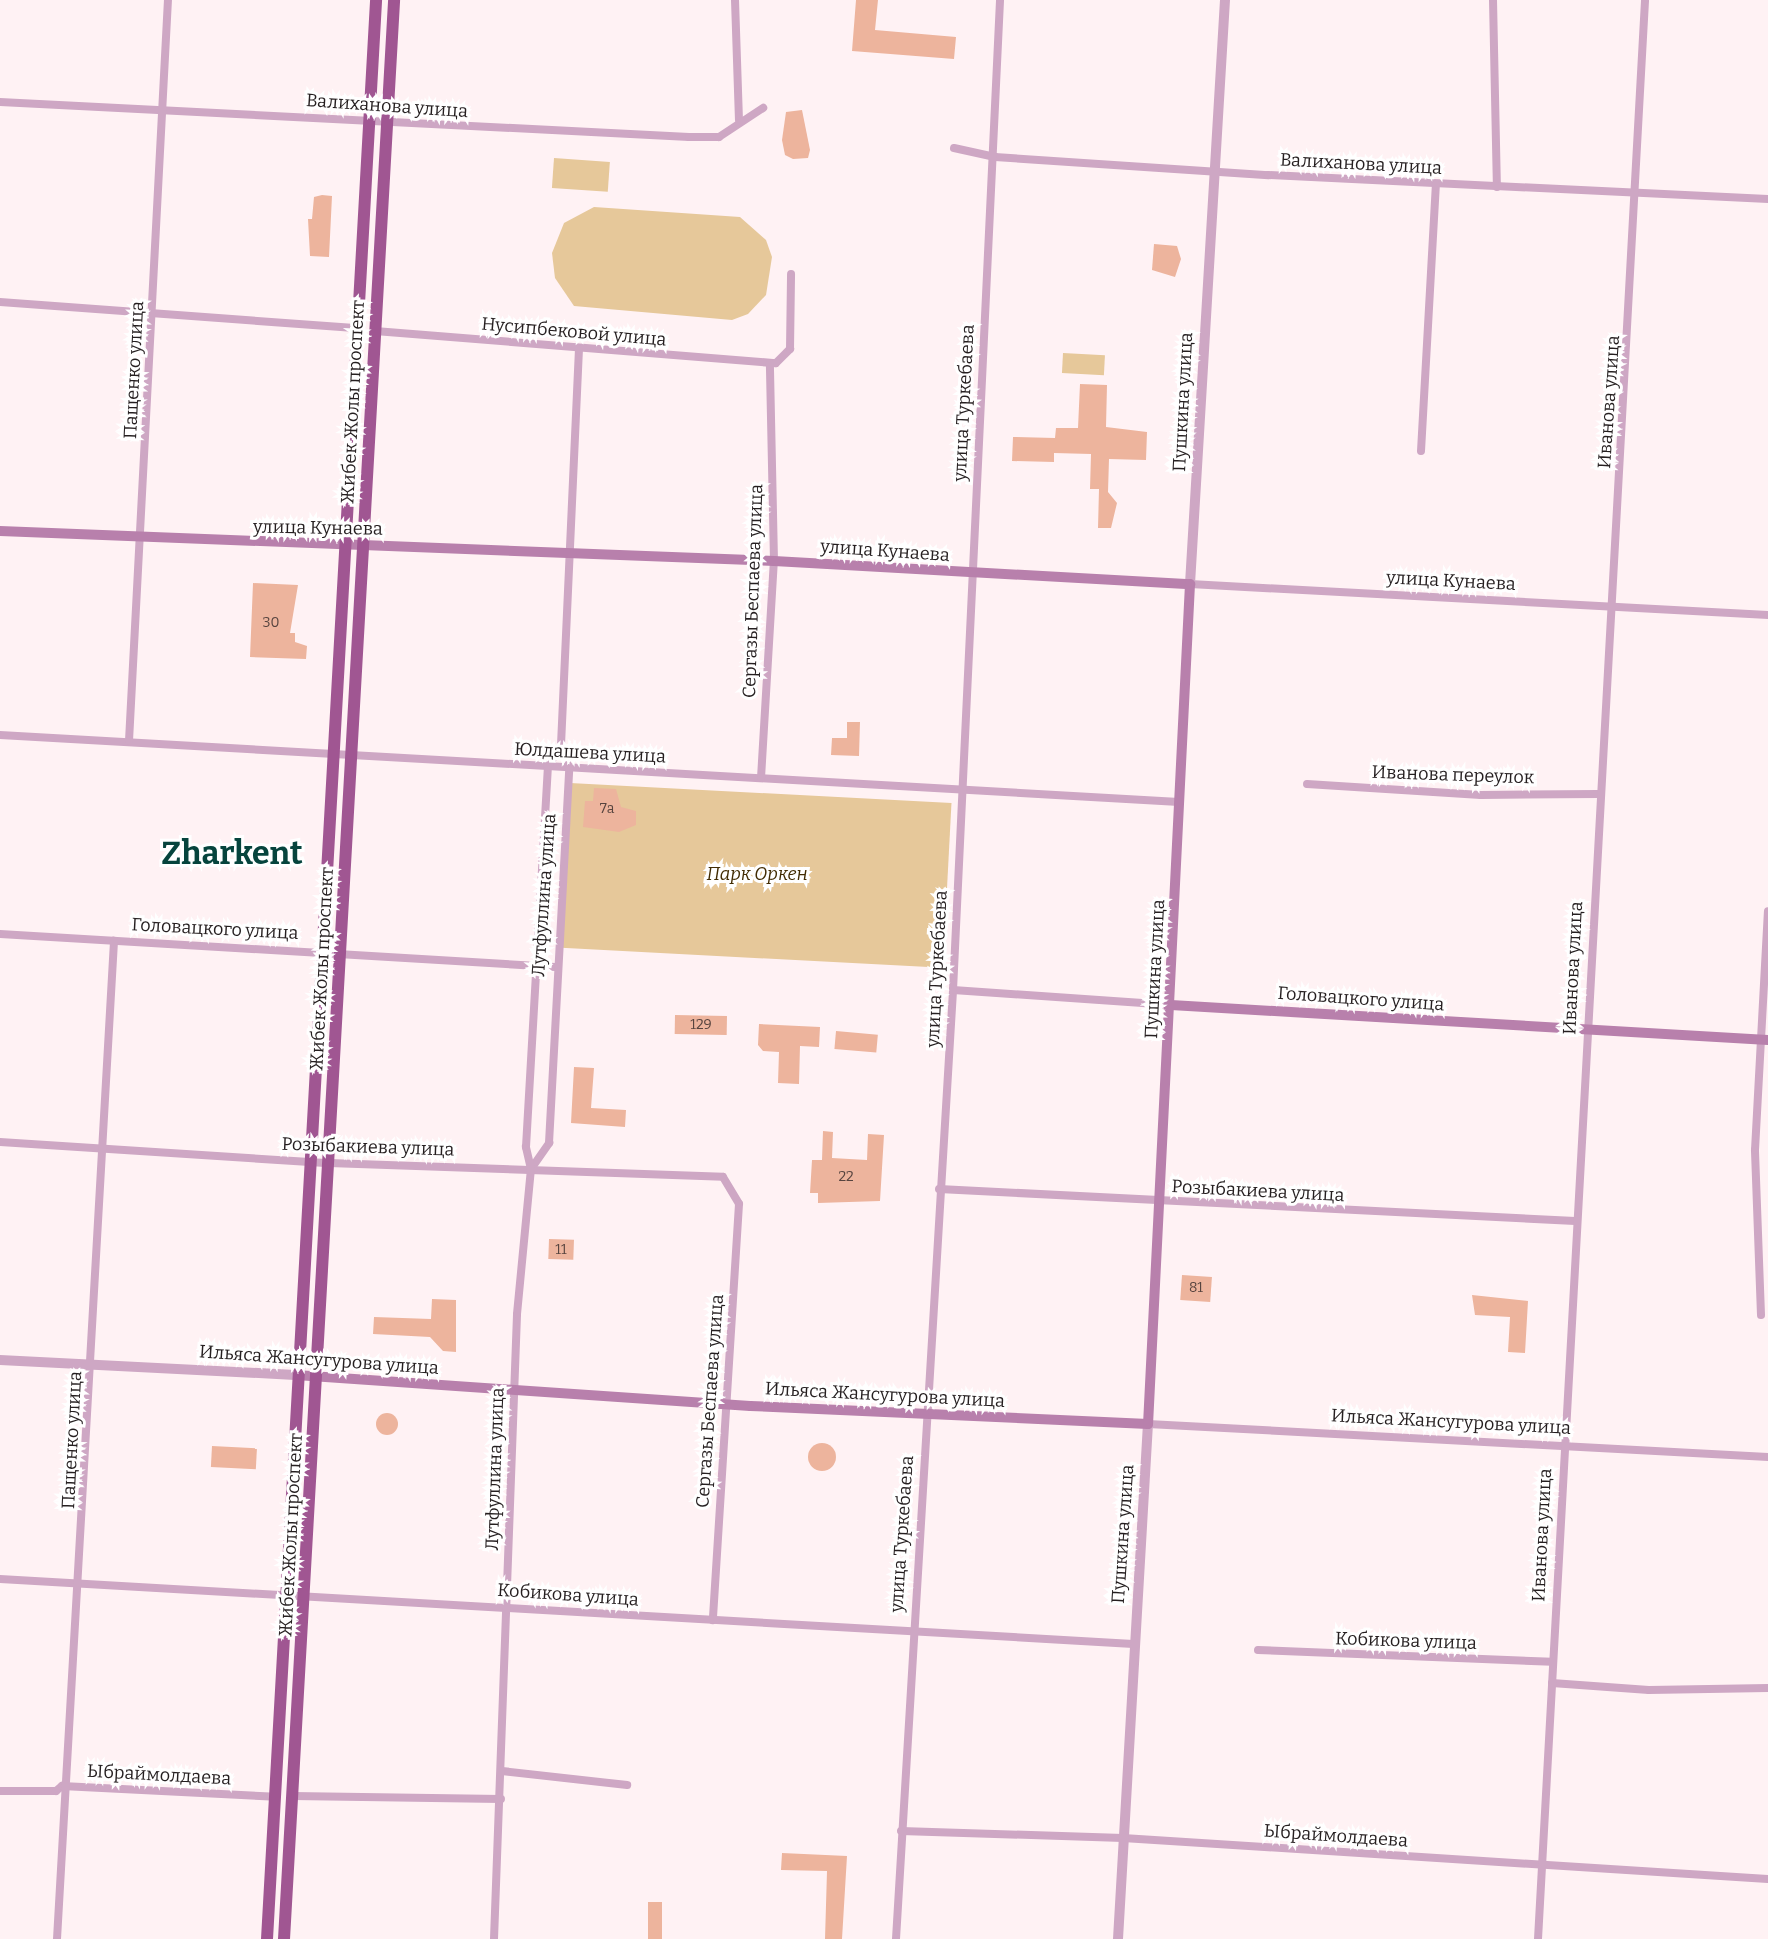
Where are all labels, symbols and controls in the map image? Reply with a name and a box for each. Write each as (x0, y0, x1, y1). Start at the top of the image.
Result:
street label: Валиханова улица (305, 90, 469, 122)
street label: Валиханова улица (1279, 149, 1443, 179)
street label: Пащенко улица (120, 300, 148, 440)
street label: Жибек Жолы проспект (337, 300, 369, 504)
street label: Нусипбековой улица (481, 313, 667, 351)
street label: улица Туркебаева (949, 324, 979, 482)
street label: Пушкина улица (1169, 332, 1197, 472)
street label: Иванова улица (1594, 335, 1624, 469)
street label: Сергазы Беспаева улица (738, 484, 768, 698)
street label: улица Кунаева (253, 516, 383, 540)
street label: улица Кунаева (820, 536, 950, 566)
street label: улица Кунаева (1386, 567, 1516, 595)
house number: 30 (263, 615, 279, 631)
street label: Юлдашева улица (514, 738, 666, 768)
street label: Иванова переулок (1371, 761, 1535, 789)
house number: 7а (600, 801, 614, 817)
street label: Лутфуллина улица (528, 813, 560, 977)
district label: Zharkent (161, 834, 303, 872)
park label: Парк Оркен (706, 863, 808, 885)
street label: Жибек Жолы проспект (306, 867, 338, 1071)
street label: улица Туркебаева (922, 890, 952, 1048)
street label: Пушкина улица (1141, 899, 1169, 1039)
street label: Иванова улица (1559, 901, 1587, 1035)
street label: Головацкого улица (131, 914, 299, 944)
street label: Головацкого улица (1277, 982, 1445, 1016)
house number: 129 (690, 1017, 712, 1033)
street label: Розыбакиева улица (281, 1133, 455, 1161)
house number: 22 (838, 1169, 854, 1185)
street label: Розыбакиева улица (1171, 1176, 1345, 1206)
house number: 11 (555, 1242, 567, 1258)
house number: 81 (1189, 1280, 1203, 1296)
street label: Сергазы Беспаева улица (692, 1293, 728, 1509)
street label: Ильяса Жансугурова улица (198, 1341, 440, 1379)
street label: Пащенко улица (58, 1370, 86, 1510)
street label: Ильяса Жансугурова улица (765, 1378, 1005, 1412)
street label: Лутфуллина улица (481, 1387, 509, 1551)
street label: Ильяса Жансугурова улица (1331, 1405, 1571, 1439)
street label: Жибек Жолы проспект (275, 1433, 307, 1637)
street label: улица Туркебаева (886, 1455, 918, 1613)
street label: Пушкина улица (1107, 1464, 1139, 1604)
street label: Иванова улица (1528, 1468, 1556, 1602)
street label: Кобикова улица (497, 1579, 639, 1611)
street label: Кобикова улица (1335, 1628, 1477, 1654)
street label: Ыбраймолдаева (86, 1760, 232, 1790)
street label: Ыбраймолдаева (1263, 1820, 1409, 1852)

